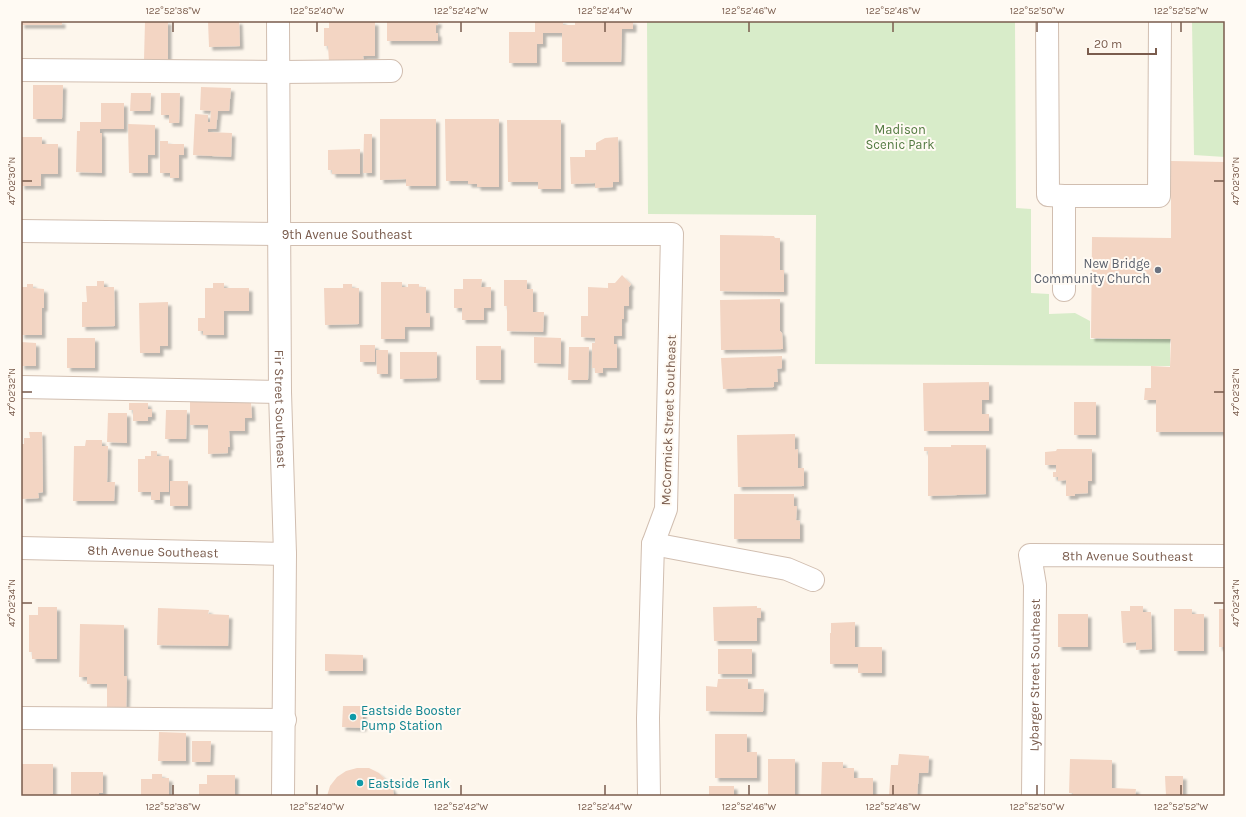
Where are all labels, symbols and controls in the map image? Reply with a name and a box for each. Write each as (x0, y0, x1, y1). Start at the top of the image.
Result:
text: 122°52'38"W (145, 5, 201, 17)
text: 122°52'40"W (290, 5, 344, 17)
text: 122°52'42"W (434, 5, 488, 17)
text: 122°52'44"W (578, 5, 632, 17)
text: 122°52'46"W (722, 5, 776, 17)
text: 122°52'48"W (866, 5, 920, 17)
text: 122°52'50"W (1010, 5, 1064, 17)
text: 122°52'52"W (1154, 5, 1208, 17)
scale bar (1088, 30, 1156, 56)
text: 20 m (1094, 37, 1122, 51)
park label: Madison Scenic Park (865, 122, 935, 152)
text: 47°02'30"N (6, 157, 18, 205)
text: 47°02'30"N (1230, 157, 1242, 205)
street label: 9th Avenue Southeast (282, 227, 412, 242)
place label: New Bridge Community Church (1034, 256, 1150, 286)
marker: New Bridge Community Church (1153, 265, 1163, 275)
street label: McCormick Street Southeast (658, 334, 679, 506)
street label: Fir Street Southeast (272, 350, 289, 469)
text: 47°02'32"N (6, 368, 18, 416)
text: 47°02'32"N (1230, 368, 1242, 416)
street label: 8th Avenue Southeast (87, 543, 219, 560)
street label: 8th Avenue Southeast (1062, 548, 1193, 564)
text: 47°02'34"N (6, 579, 18, 627)
text: 47°02'34"N (1230, 579, 1242, 627)
street label: Lybarger Street Southeast (1026, 598, 1043, 752)
place label: Eastside Booster Pump Station (361, 703, 461, 733)
marker: Eastside Booster Pump Station (348, 712, 358, 722)
place label: Eastside Tank (368, 776, 450, 791)
marker: Eastside Tank (355, 778, 365, 788)
text: 122°52'38"W (145, 801, 201, 813)
text: 122°52'40"W (290, 801, 344, 813)
text: 122°52'42"W (434, 801, 488, 813)
text: 122°52'44"W (578, 801, 632, 813)
text: 122°52'46"W (722, 801, 776, 813)
text: 122°52'48"W (866, 801, 920, 813)
text: 122°52'50"W (1010, 801, 1064, 813)
text: 122°52'52"W (1154, 801, 1208, 813)

